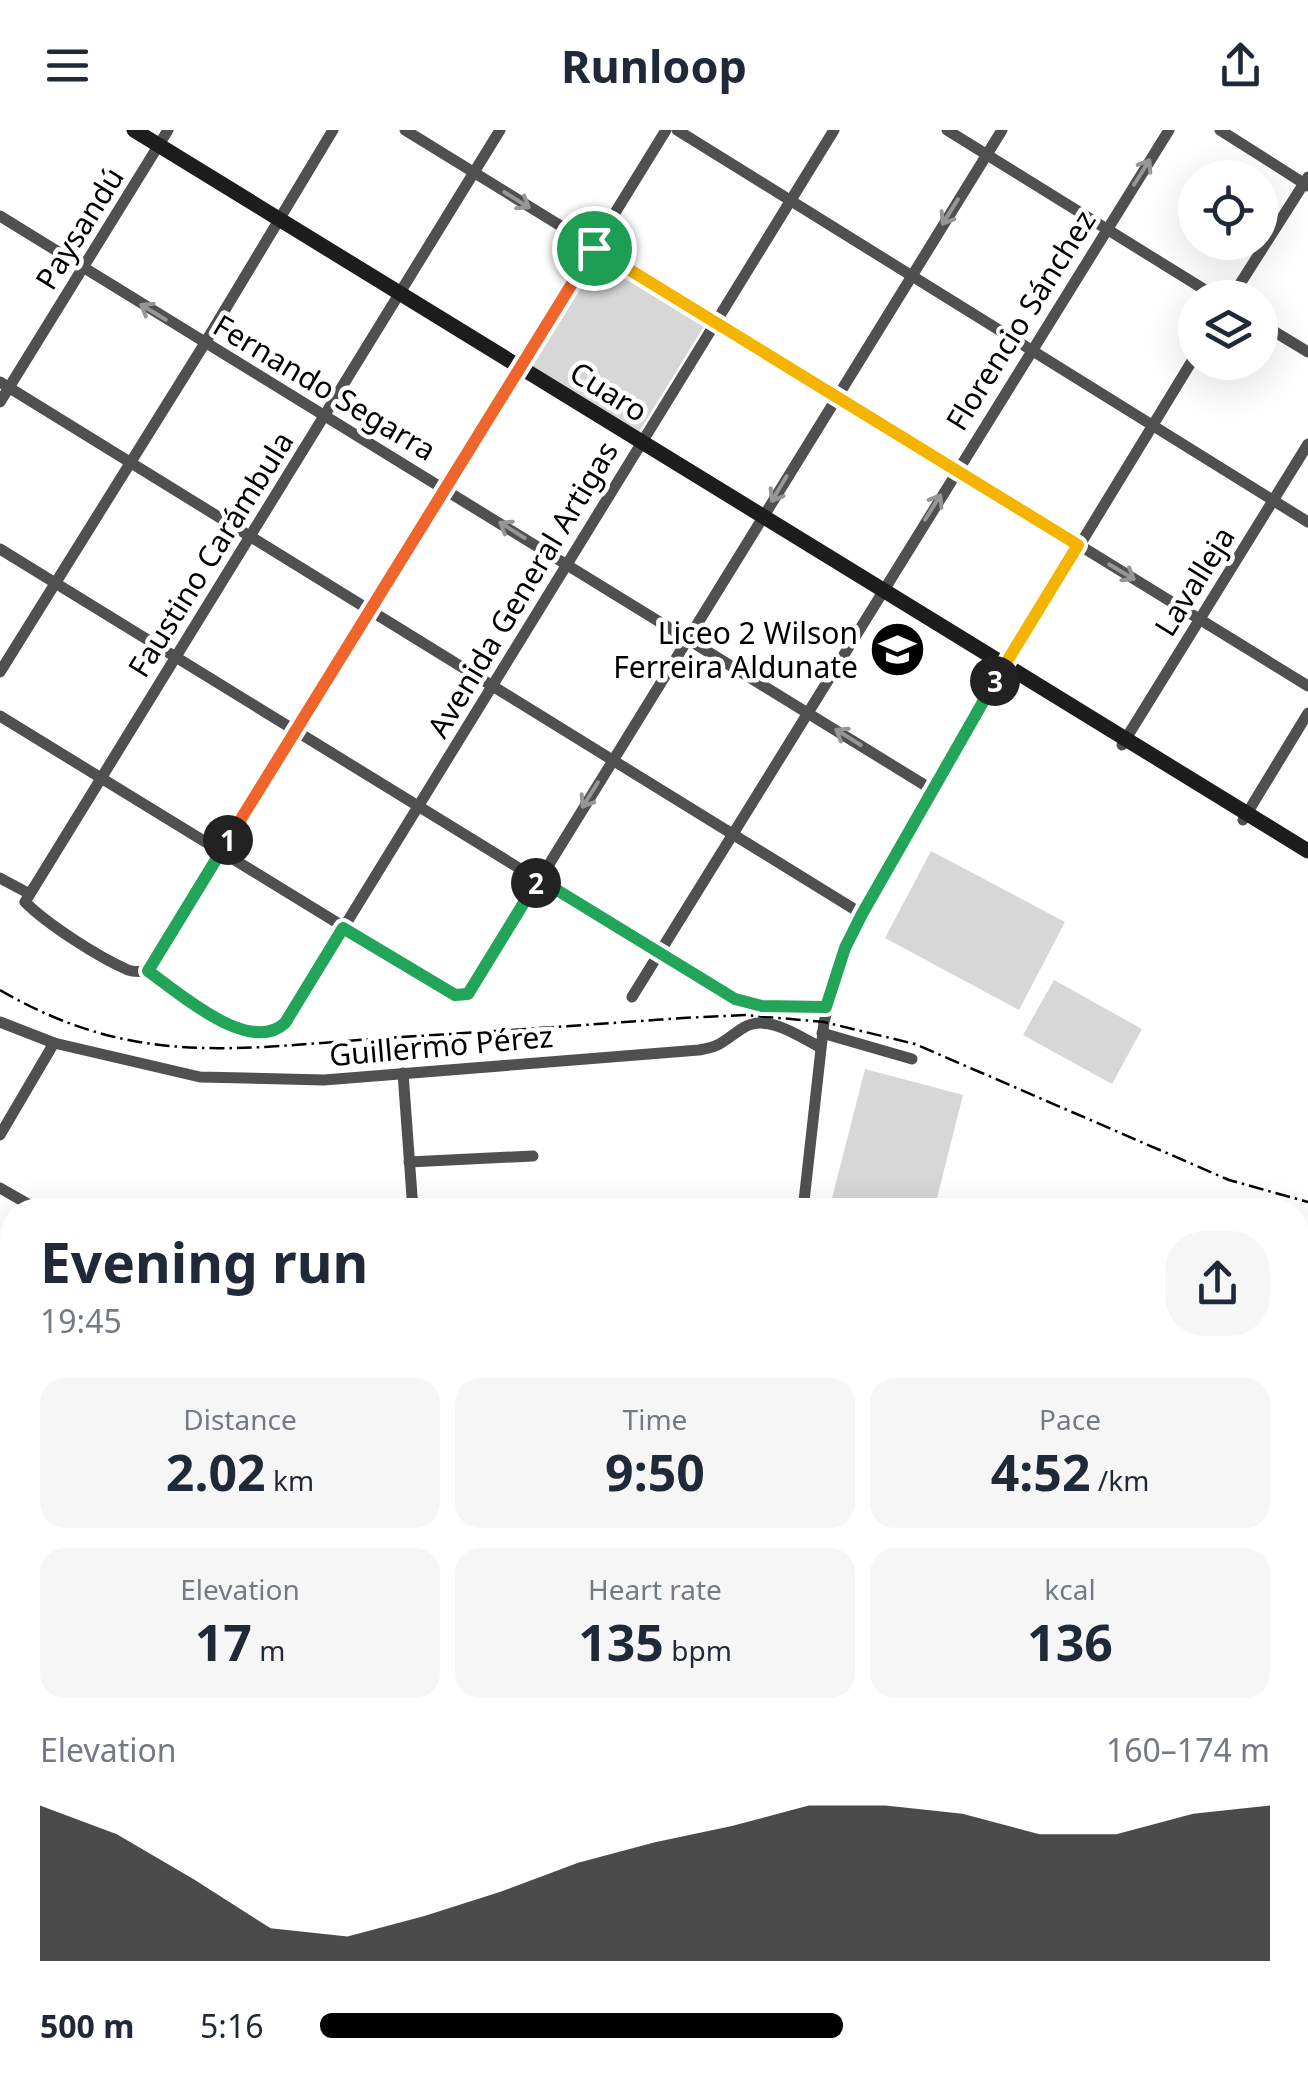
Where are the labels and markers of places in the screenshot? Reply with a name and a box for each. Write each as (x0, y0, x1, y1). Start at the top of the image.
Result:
pin (552, 206, 637, 291)
place label: Liceo 2 Wilson Ferreira Aldunate (613, 612, 858, 687)
school or university icon: Liceo 2 Wilson Ferreira Aldunate (867, 619, 927, 679)
pin: 3 (970, 656, 1020, 706)
pin: 1 (203, 815, 253, 865)
pin: 2 (511, 858, 561, 908)

